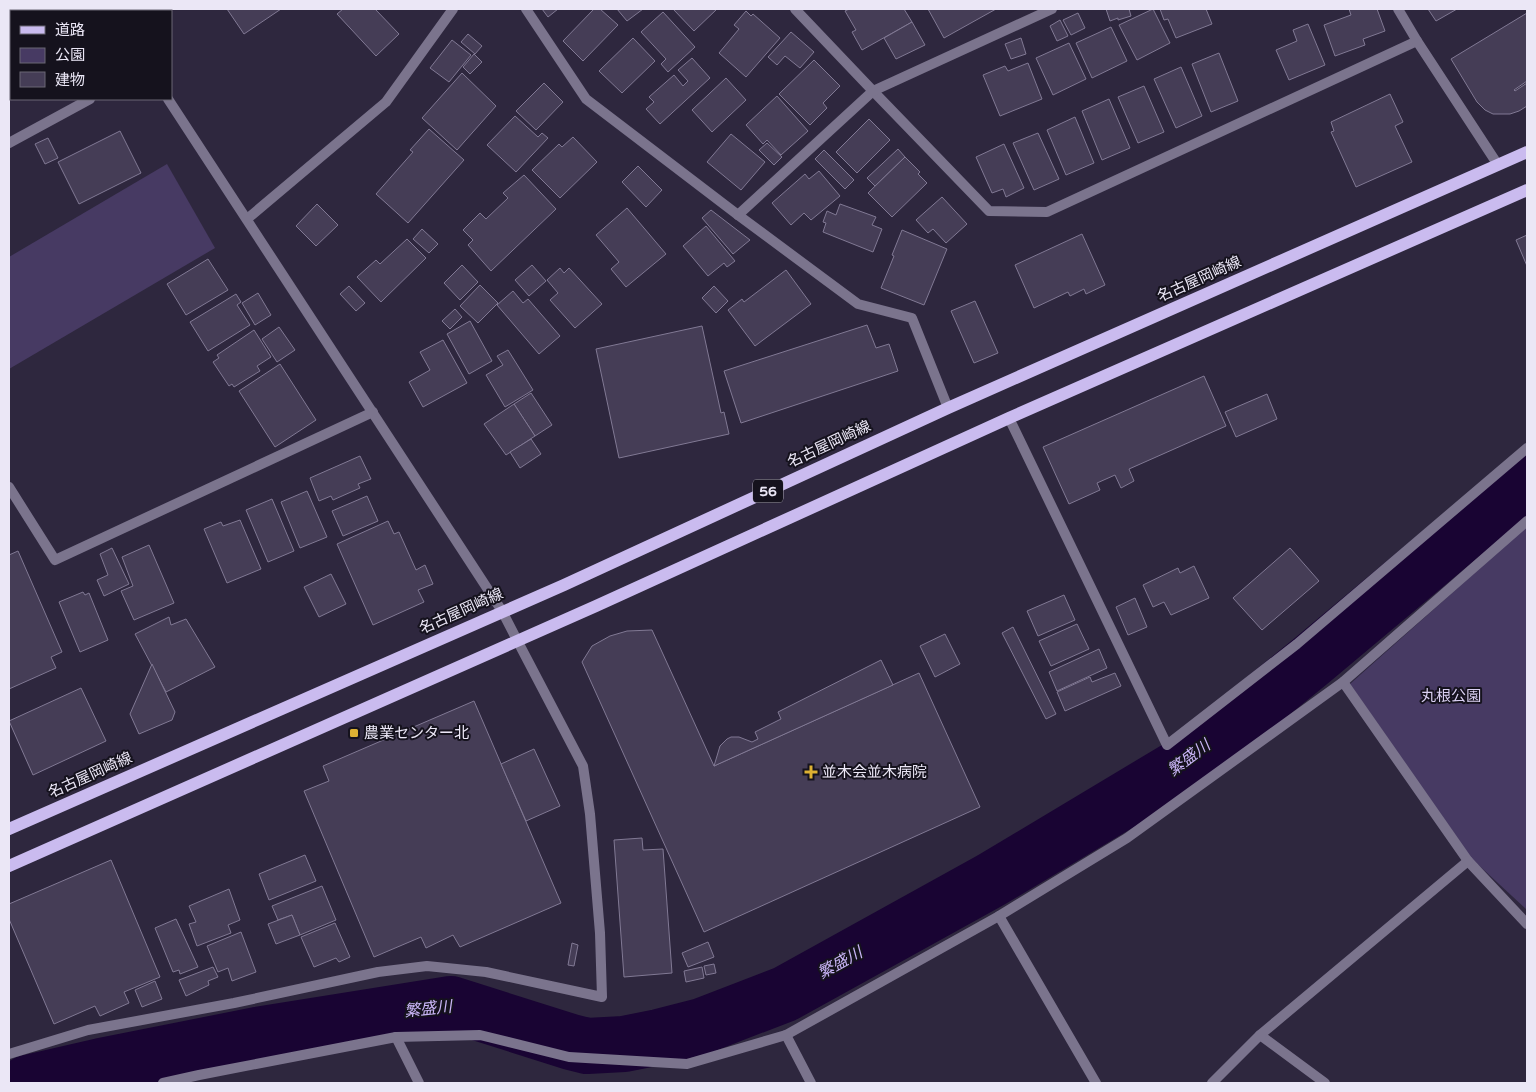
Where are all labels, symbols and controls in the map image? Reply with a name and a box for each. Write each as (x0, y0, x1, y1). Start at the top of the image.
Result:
legend (10, 10, 172, 100)
text: 道路 (55, 21, 85, 39)
text: 公園 (55, 46, 85, 64)
text: 建物 (55, 71, 85, 89)
street label: 名古屋岡崎線 (1154, 252, 1244, 306)
street label: 名古屋岡崎線 (784, 417, 874, 471)
road number: 56 (753, 480, 783, 502)
street label: 名古屋岡崎線 (416, 584, 506, 638)
park label: 丸根公園 (1421, 687, 1481, 705)
place label: 農業センター北 (364, 724, 469, 742)
marker: 農業センター北 (348, 727, 360, 739)
water label: 繁盛川 (1164, 734, 1216, 780)
street label: 名古屋岡崎線 (45, 748, 135, 802)
place label: 並木会並木病院 (822, 763, 927, 781)
marker: 並木会並木病院 (804, 765, 818, 779)
water label: 繁盛川 (814, 942, 868, 983)
water label: 繁盛川 (403, 996, 455, 1021)

